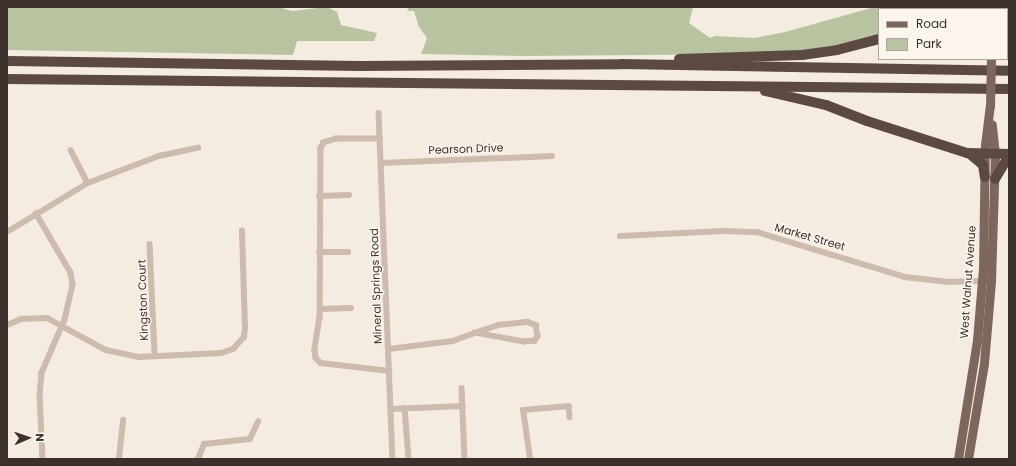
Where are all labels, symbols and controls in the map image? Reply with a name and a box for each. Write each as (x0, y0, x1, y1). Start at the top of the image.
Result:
legend (878, 8, 1008, 60)
text: Road (916, 15, 947, 32)
text: Park (916, 35, 942, 52)
street label: Pearson Drive (428, 141, 504, 157)
street label: Market Street (773, 221, 847, 253)
street label: West Walnut Avenue (957, 225, 979, 339)
street label: Mineral Springs Road (367, 228, 385, 344)
street label: Kingston Court (135, 259, 151, 341)
north arrow (8, 418, 48, 458)
text: N (32, 433, 48, 442)

